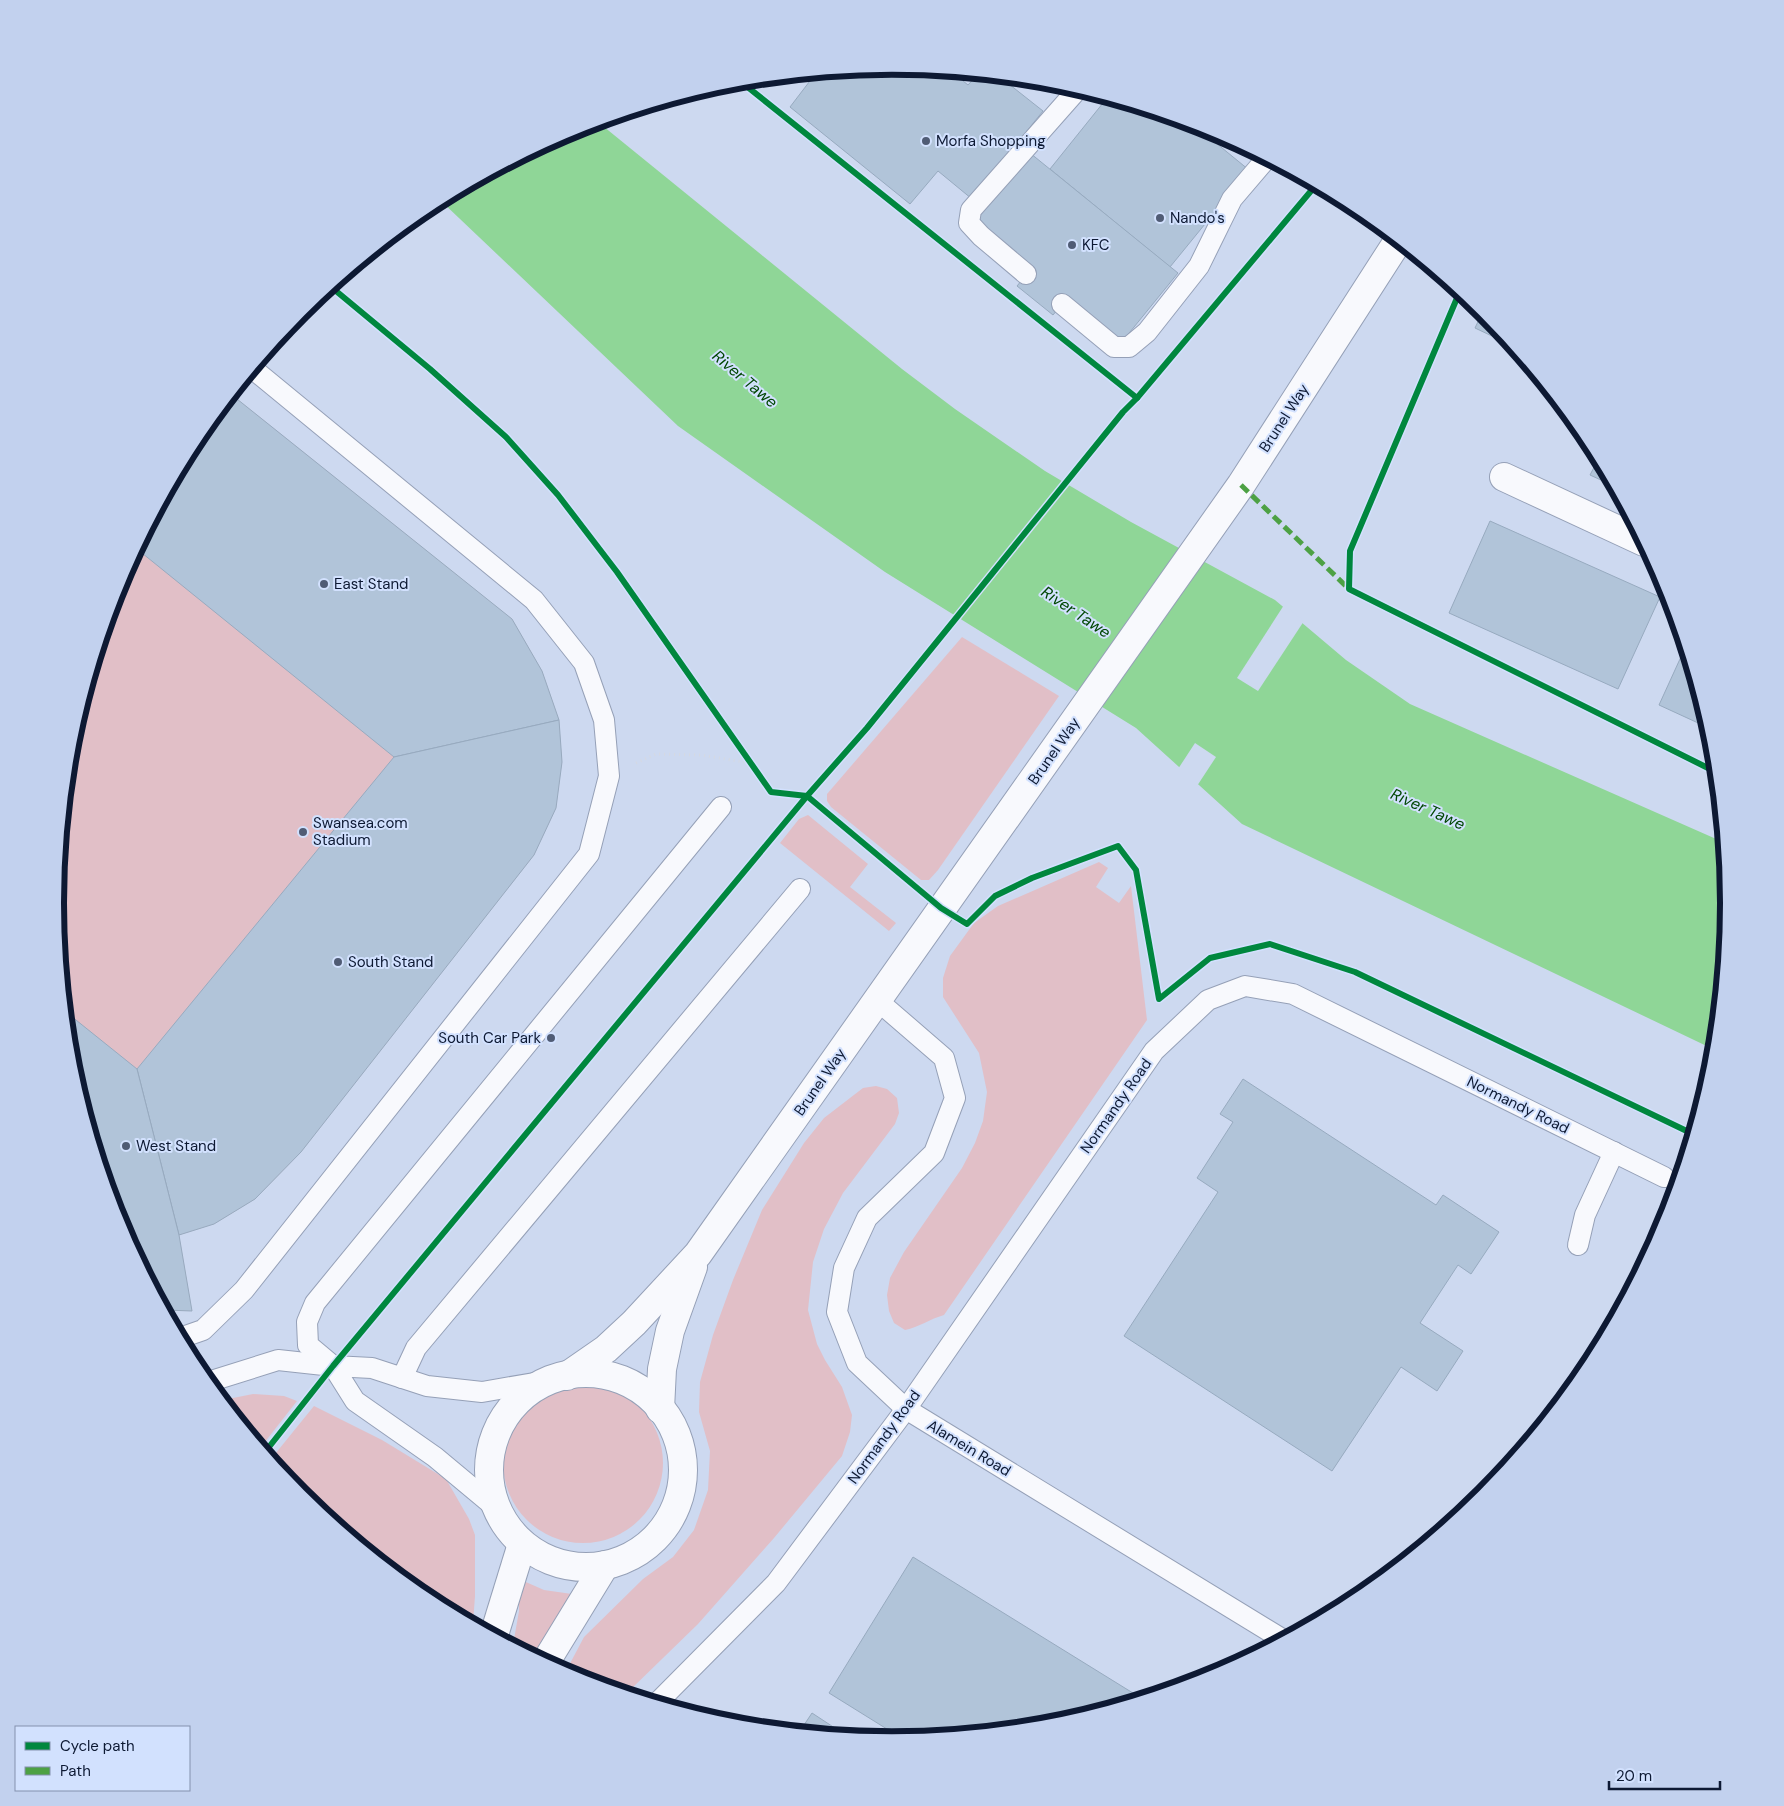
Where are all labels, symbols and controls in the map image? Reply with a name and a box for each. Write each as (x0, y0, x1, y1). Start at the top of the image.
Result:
place label: Morfa Shopping (936, 131, 1046, 151)
marker: Morfa Shopping (920, 135, 932, 147)
place label: Nando's (1170, 208, 1225, 228)
marker: Nando's (1154, 212, 1166, 224)
place label: KFC (1082, 235, 1110, 255)
marker: KFC (1066, 239, 1078, 251)
water label: River Tawe (708, 346, 782, 412)
street label: Brunel Way (1254, 379, 1314, 456)
place label: East Stand (334, 574, 408, 594)
marker: East Stand (318, 578, 330, 590)
water label: River Tawe (1037, 581, 1115, 643)
street label: Brunel Way (1024, 713, 1085, 789)
water label: River Tawe (1388, 783, 1468, 835)
place label: Swansea.com Stadium (313, 813, 408, 850)
marker: Swansea.com Stadium (297, 826, 309, 838)
place label: South Stand (348, 952, 433, 972)
marker: South Stand (332, 956, 344, 968)
place label: South Car Park (438, 1028, 541, 1048)
marker: South Car Park (545, 1032, 557, 1044)
street label: Brunel Way (790, 1044, 851, 1120)
street label: Normandy Road (1076, 1055, 1156, 1157)
street label: Normandy Road (1463, 1072, 1573, 1138)
place label: West Stand (136, 1136, 216, 1156)
marker: West Stand (120, 1140, 132, 1152)
street label: Normandy Road (843, 1386, 925, 1488)
street label: Alamein Road (923, 1415, 1015, 1481)
legend (15, 1726, 190, 1791)
text: Cycle path (60, 1736, 135, 1756)
scale bar (1609, 1758, 1720, 1790)
text: Path (60, 1761, 91, 1781)
text: 20 m (1616, 1766, 1652, 1786)

